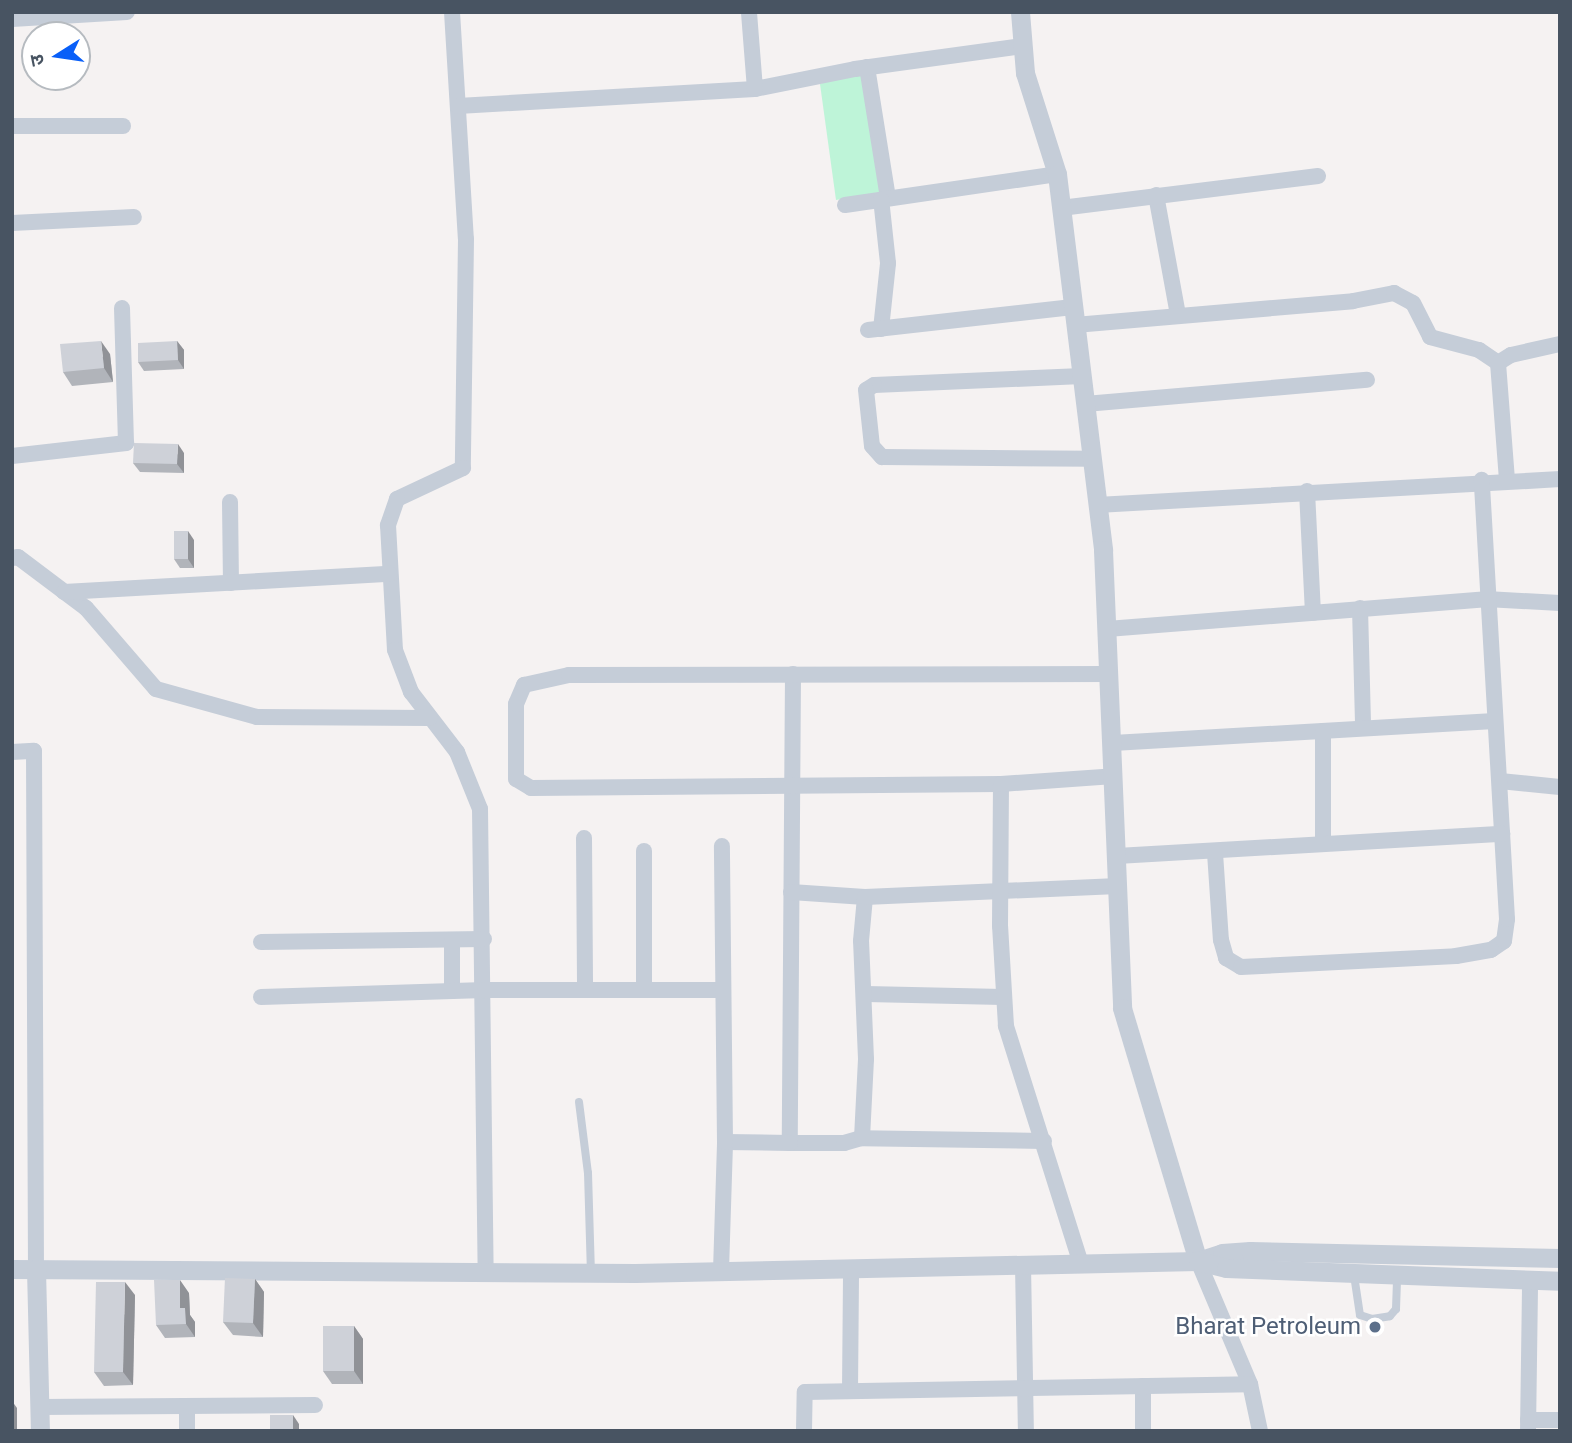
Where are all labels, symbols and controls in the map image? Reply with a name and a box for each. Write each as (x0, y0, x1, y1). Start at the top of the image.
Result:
north arrow (21, 21, 91, 91)
text: उ (25, 52, 49, 68)
place label: Bharat Petroleum (1175, 1313, 1361, 1341)
marker: Bharat Petroleum (1367, 1319, 1383, 1335)

